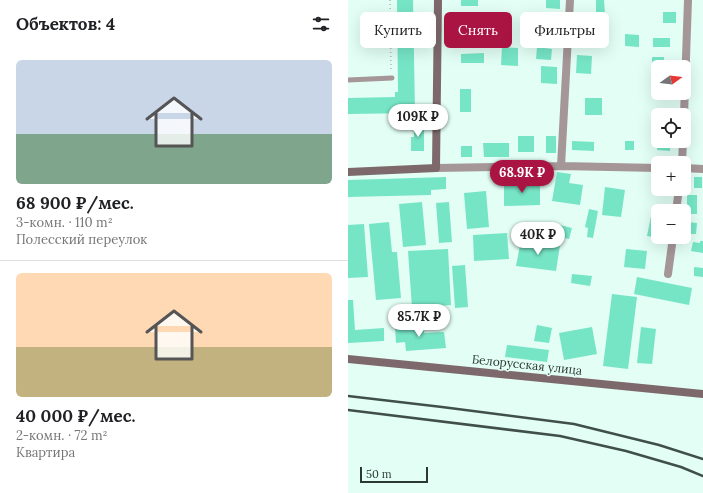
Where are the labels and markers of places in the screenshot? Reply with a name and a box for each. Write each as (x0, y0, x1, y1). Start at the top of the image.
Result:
pin: 109K ₽ (385, 104, 451, 138)
pin: 68.9K ₽ (485, 160, 559, 194)
pin: 40K ₽ (510, 222, 566, 256)
pin: 85.7K ₽ (382, 304, 456, 338)

